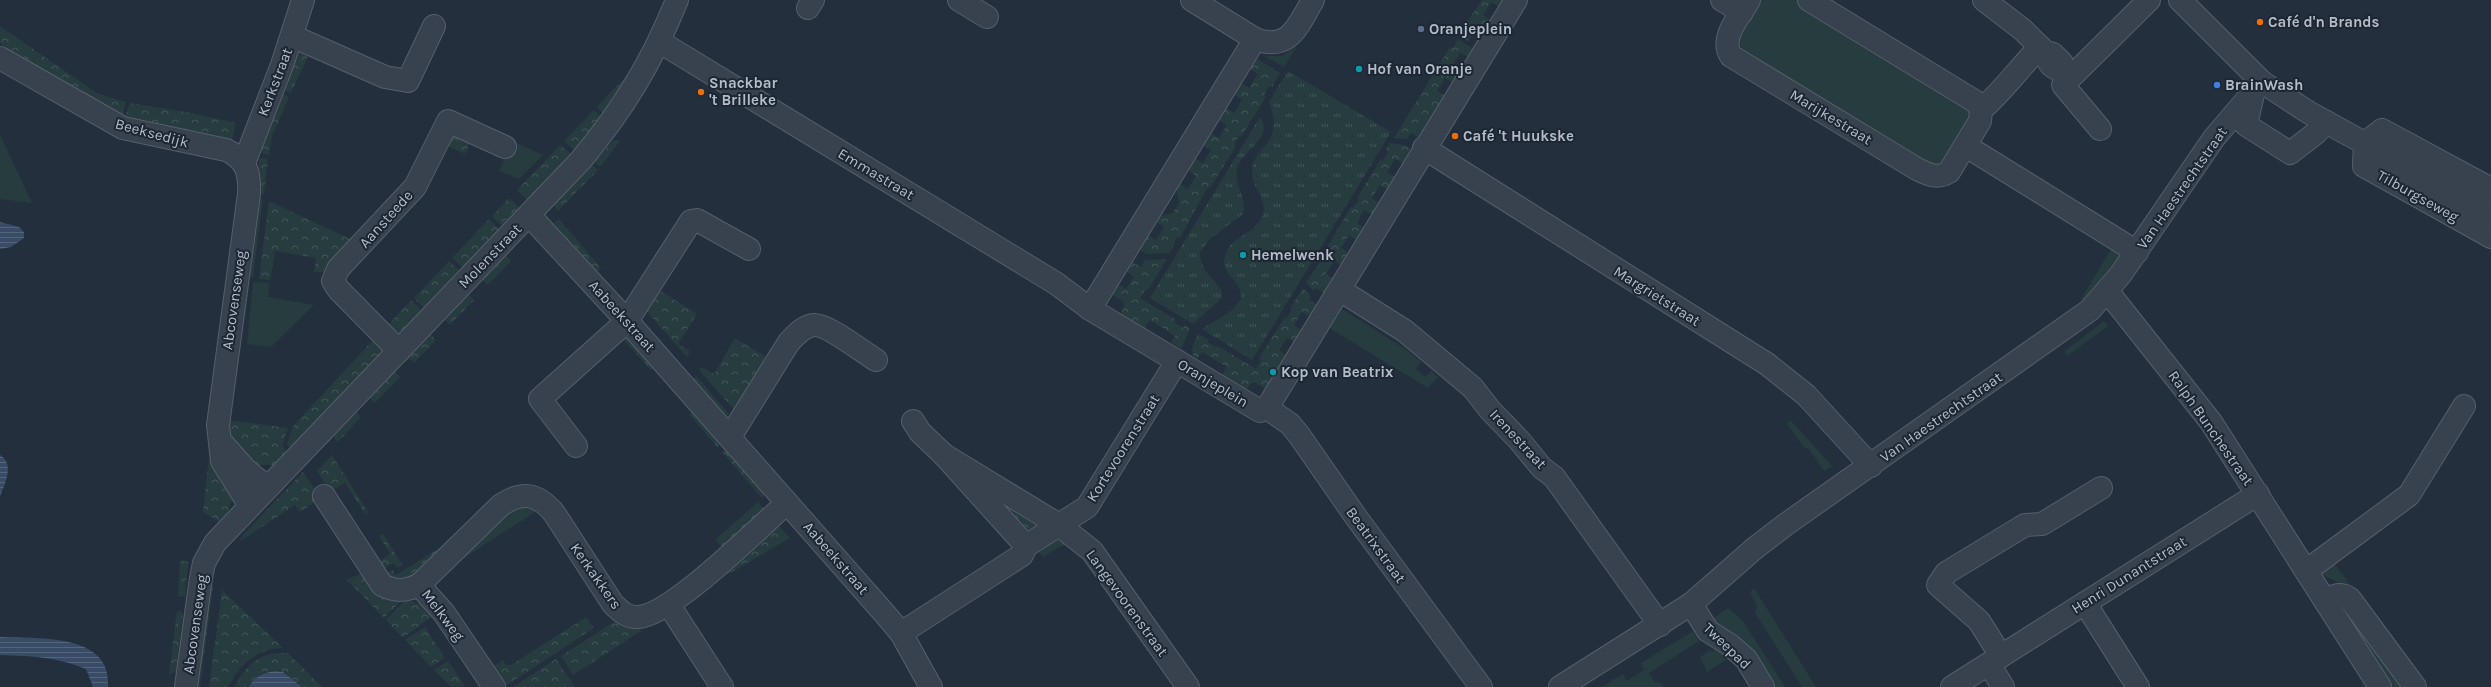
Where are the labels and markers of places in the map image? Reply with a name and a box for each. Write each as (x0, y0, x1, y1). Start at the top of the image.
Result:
place label: Café d'n Brands (2268, 13, 2380, 31)
marker: Café d'n Brands (2255, 17, 2265, 27)
place label: Oranjeplein (1429, 20, 1512, 38)
marker: Oranjeplein (1416, 24, 1426, 34)
place label: Hof van Oranje (1367, 60, 1472, 78)
marker: Hof van Oranje (1354, 64, 1364, 74)
place label: Snackbar 't Brilleke (709, 74, 777, 109)
place label: BrainWash (2225, 76, 2303, 94)
marker: BrainWash (2212, 80, 2222, 90)
marker: Snackbar 't Brilleke (696, 87, 706, 97)
place label: Café 't Huukske (1463, 127, 1574, 145)
marker: Café 't Huukske (1450, 131, 1460, 141)
place label: Hemelwenk (1251, 246, 1334, 264)
marker: Hemelwenk (1238, 250, 1248, 260)
place label: Kop van Beatrix (1281, 363, 1394, 381)
marker: Kop van Beatrix (1268, 367, 1278, 377)

